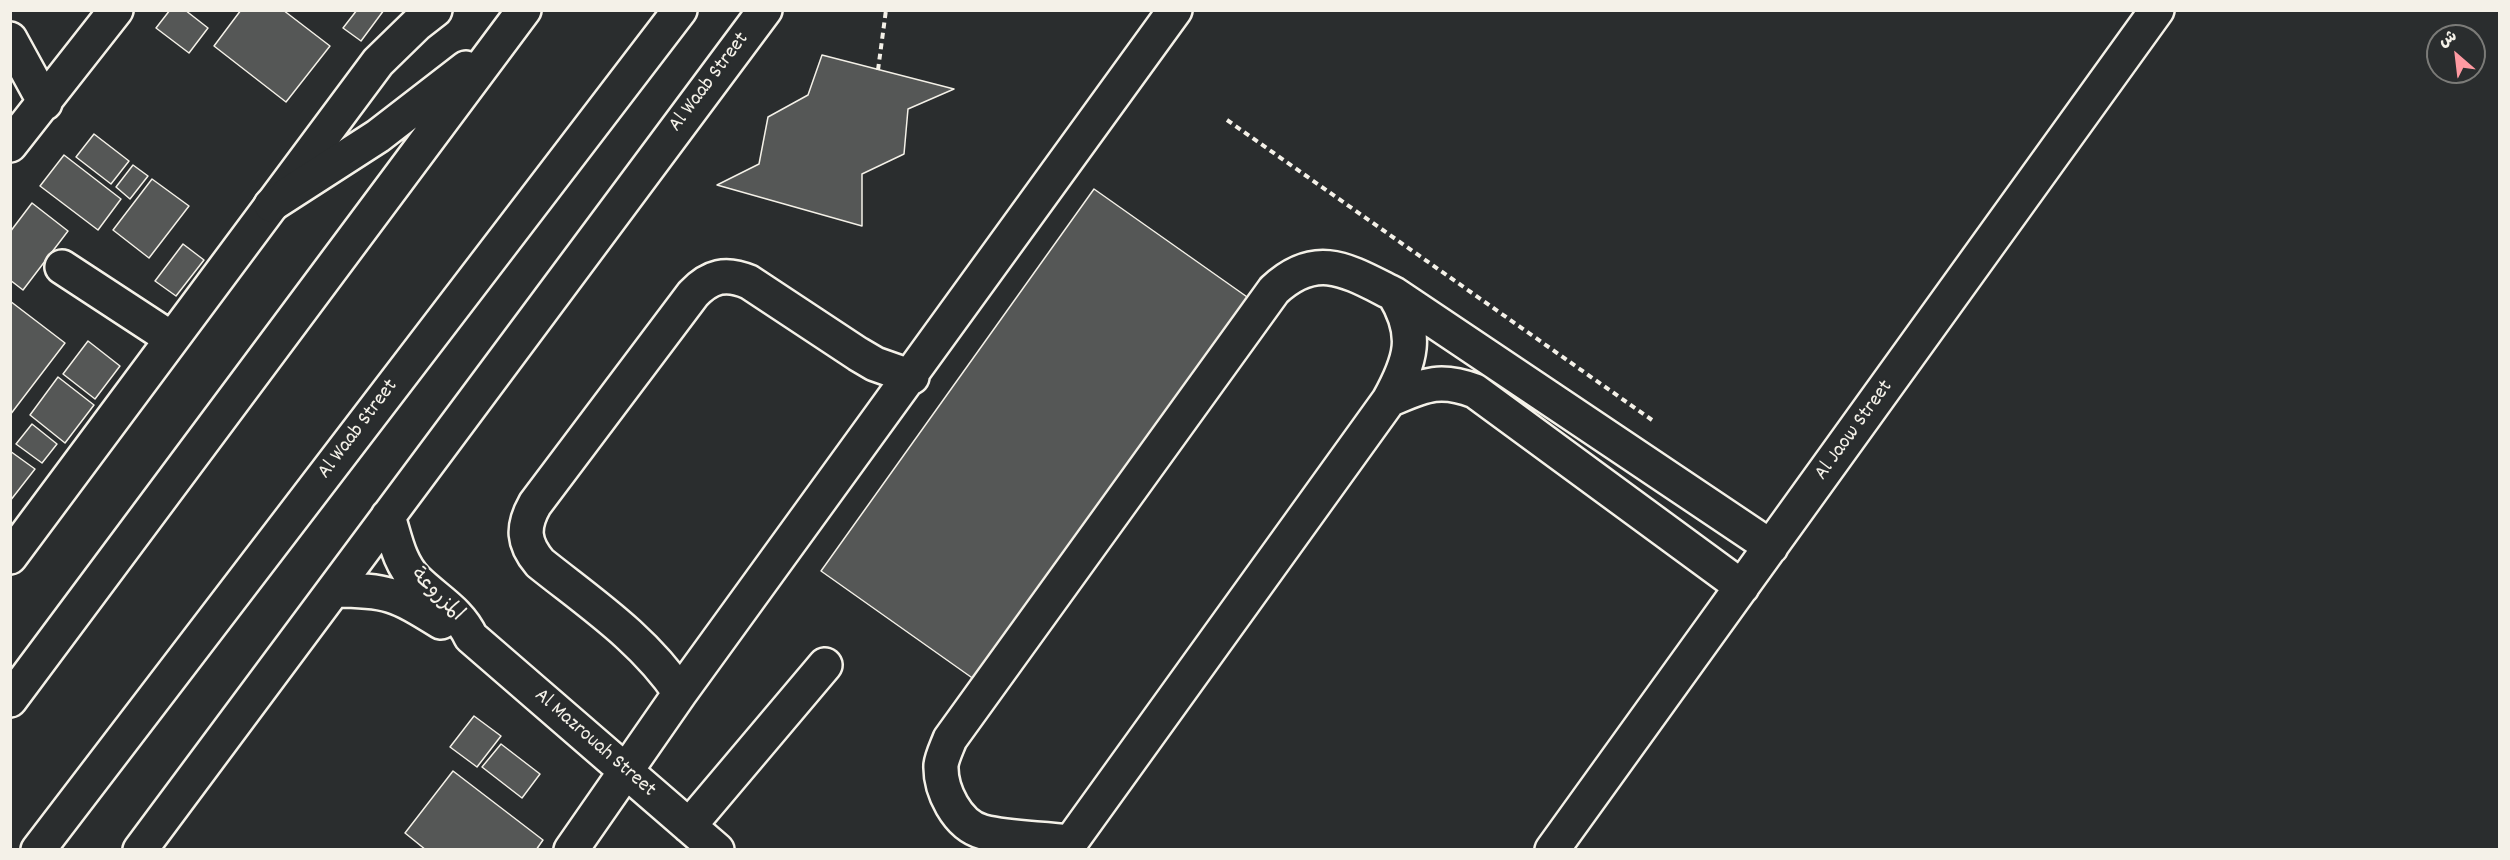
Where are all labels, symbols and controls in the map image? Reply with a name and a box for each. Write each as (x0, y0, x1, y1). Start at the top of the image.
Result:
north arrow (2426, 24, 2486, 84)
text: ش (2435, 25, 2461, 54)
street label: Al Waab Street (664, 28, 756, 138)
street label: Al Waab Street (313, 375, 405, 485)
street label: Al Jaow Street (1810, 376, 1900, 486)
street label: المزروعة (404, 564, 468, 628)
street label: Al Mazrouah Street (528, 684, 660, 804)

